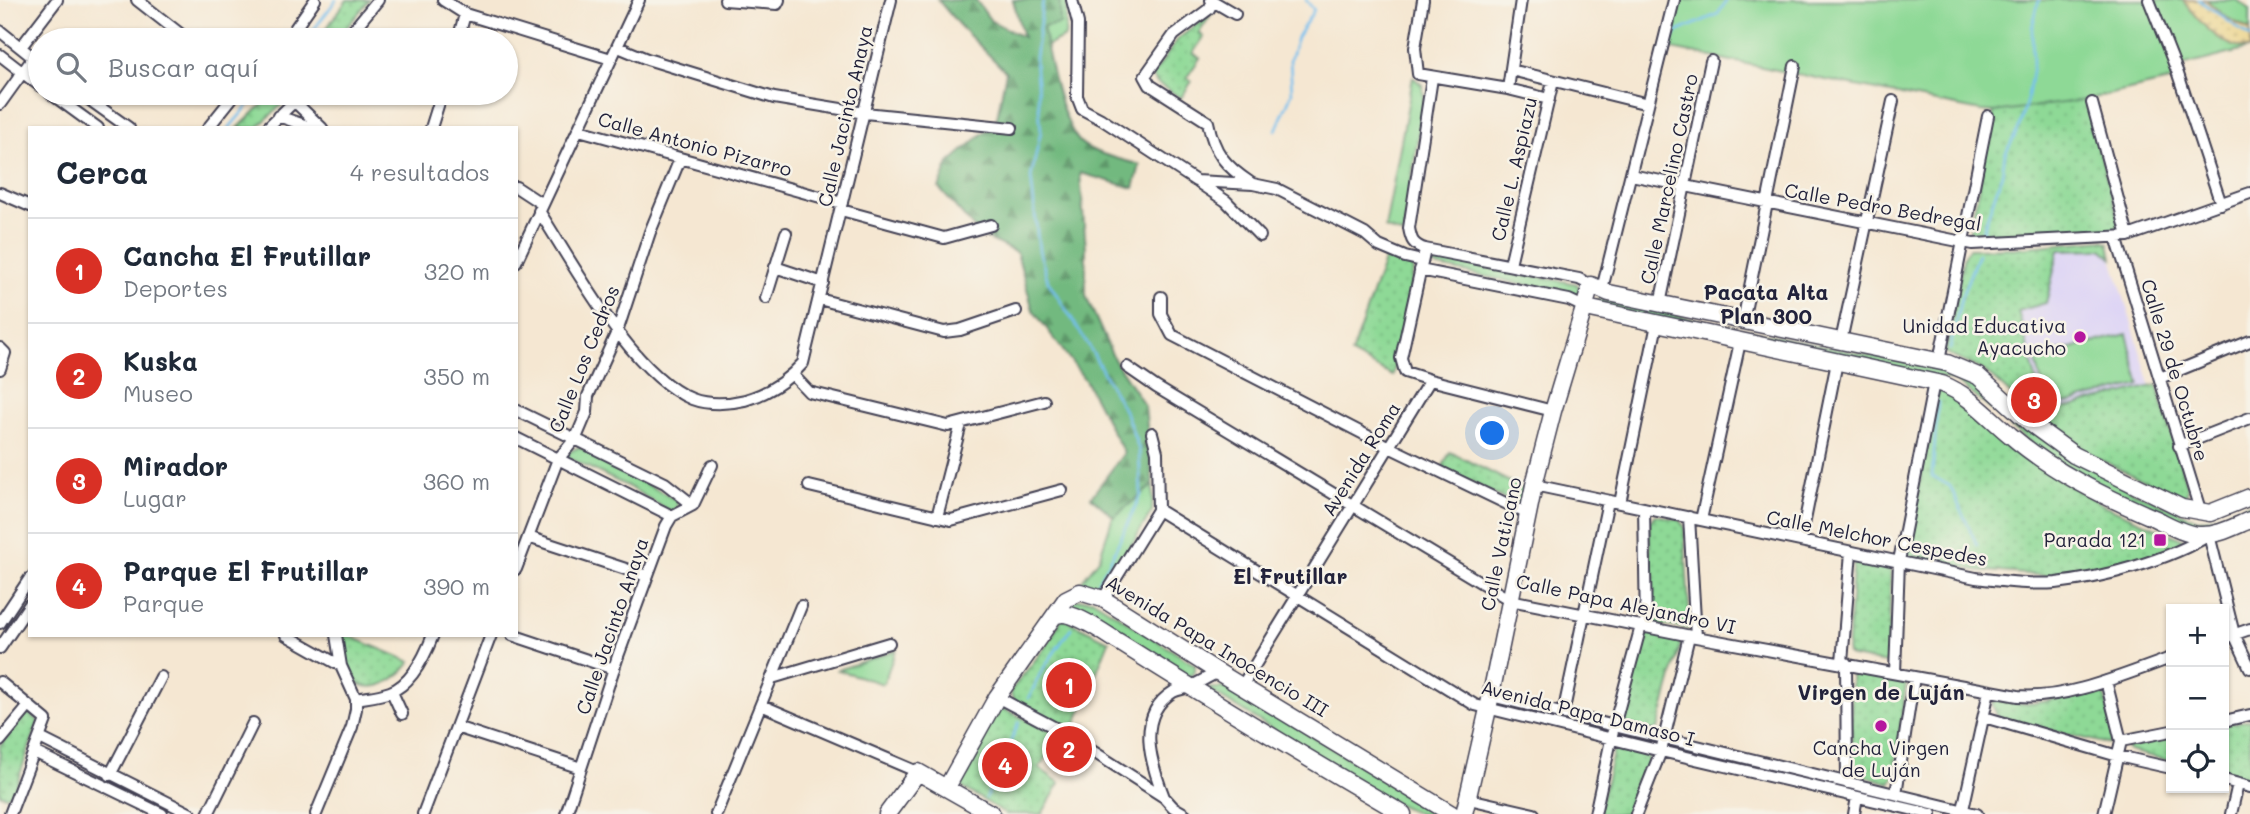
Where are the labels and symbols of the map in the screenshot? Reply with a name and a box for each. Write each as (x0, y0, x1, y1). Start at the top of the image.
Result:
street label: Calle Jacinto Anaya (811, 23, 878, 209)
street label: Calle Marcelino Castro (1634, 71, 1703, 286)
street label: Calle L. Aspiazu (1485, 94, 1542, 243)
street label: Calle Antonio Pizarro (595, 106, 795, 181)
street label: Calle Pedro Bedregal (1783, 177, 1984, 236)
street label: Calle 29 de Octubre (2136, 276, 2215, 464)
district label: Pacata Alta Plan 300 (1704, 278, 1829, 329)
street label: Calle Los Cedros (543, 281, 624, 436)
place label: Unidad Educativa Ayacucho (1903, 313, 2066, 360)
marker: Unidad Educativa Ayacucho (2072, 329, 2088, 345)
pin: 3 (2011, 374, 2057, 426)
street label: Avenida Roma (1316, 397, 1406, 520)
your location (1475, 416, 1509, 450)
street label: Calle Vaticano (1474, 475, 1527, 613)
street label: Calle Melchor Cespedes (1765, 504, 1990, 571)
place label: Parada 121 (2044, 527, 2146, 552)
marker: Parada 121 (2152, 532, 2168, 548)
street label: Calle Jacinto Anaya (570, 534, 654, 718)
district label: El Frutillar (1233, 562, 1347, 589)
street label: Calle Papa Alejandro VI (1514, 568, 1738, 639)
street label: Avenida Papa Inocencio III (1101, 569, 1333, 722)
pin: 1 (1046, 659, 1092, 711)
street label: Avenida Papa Damaso I (1479, 674, 1698, 751)
district label: Virgen de Luján (1798, 678, 1965, 705)
marker: Cancha Virgen de Luján (1873, 718, 1889, 734)
pin: 2 (1046, 723, 1092, 775)
place label: Cancha Virgen de Luján (1813, 735, 1949, 782)
pin: 4 (982, 739, 1028, 791)

